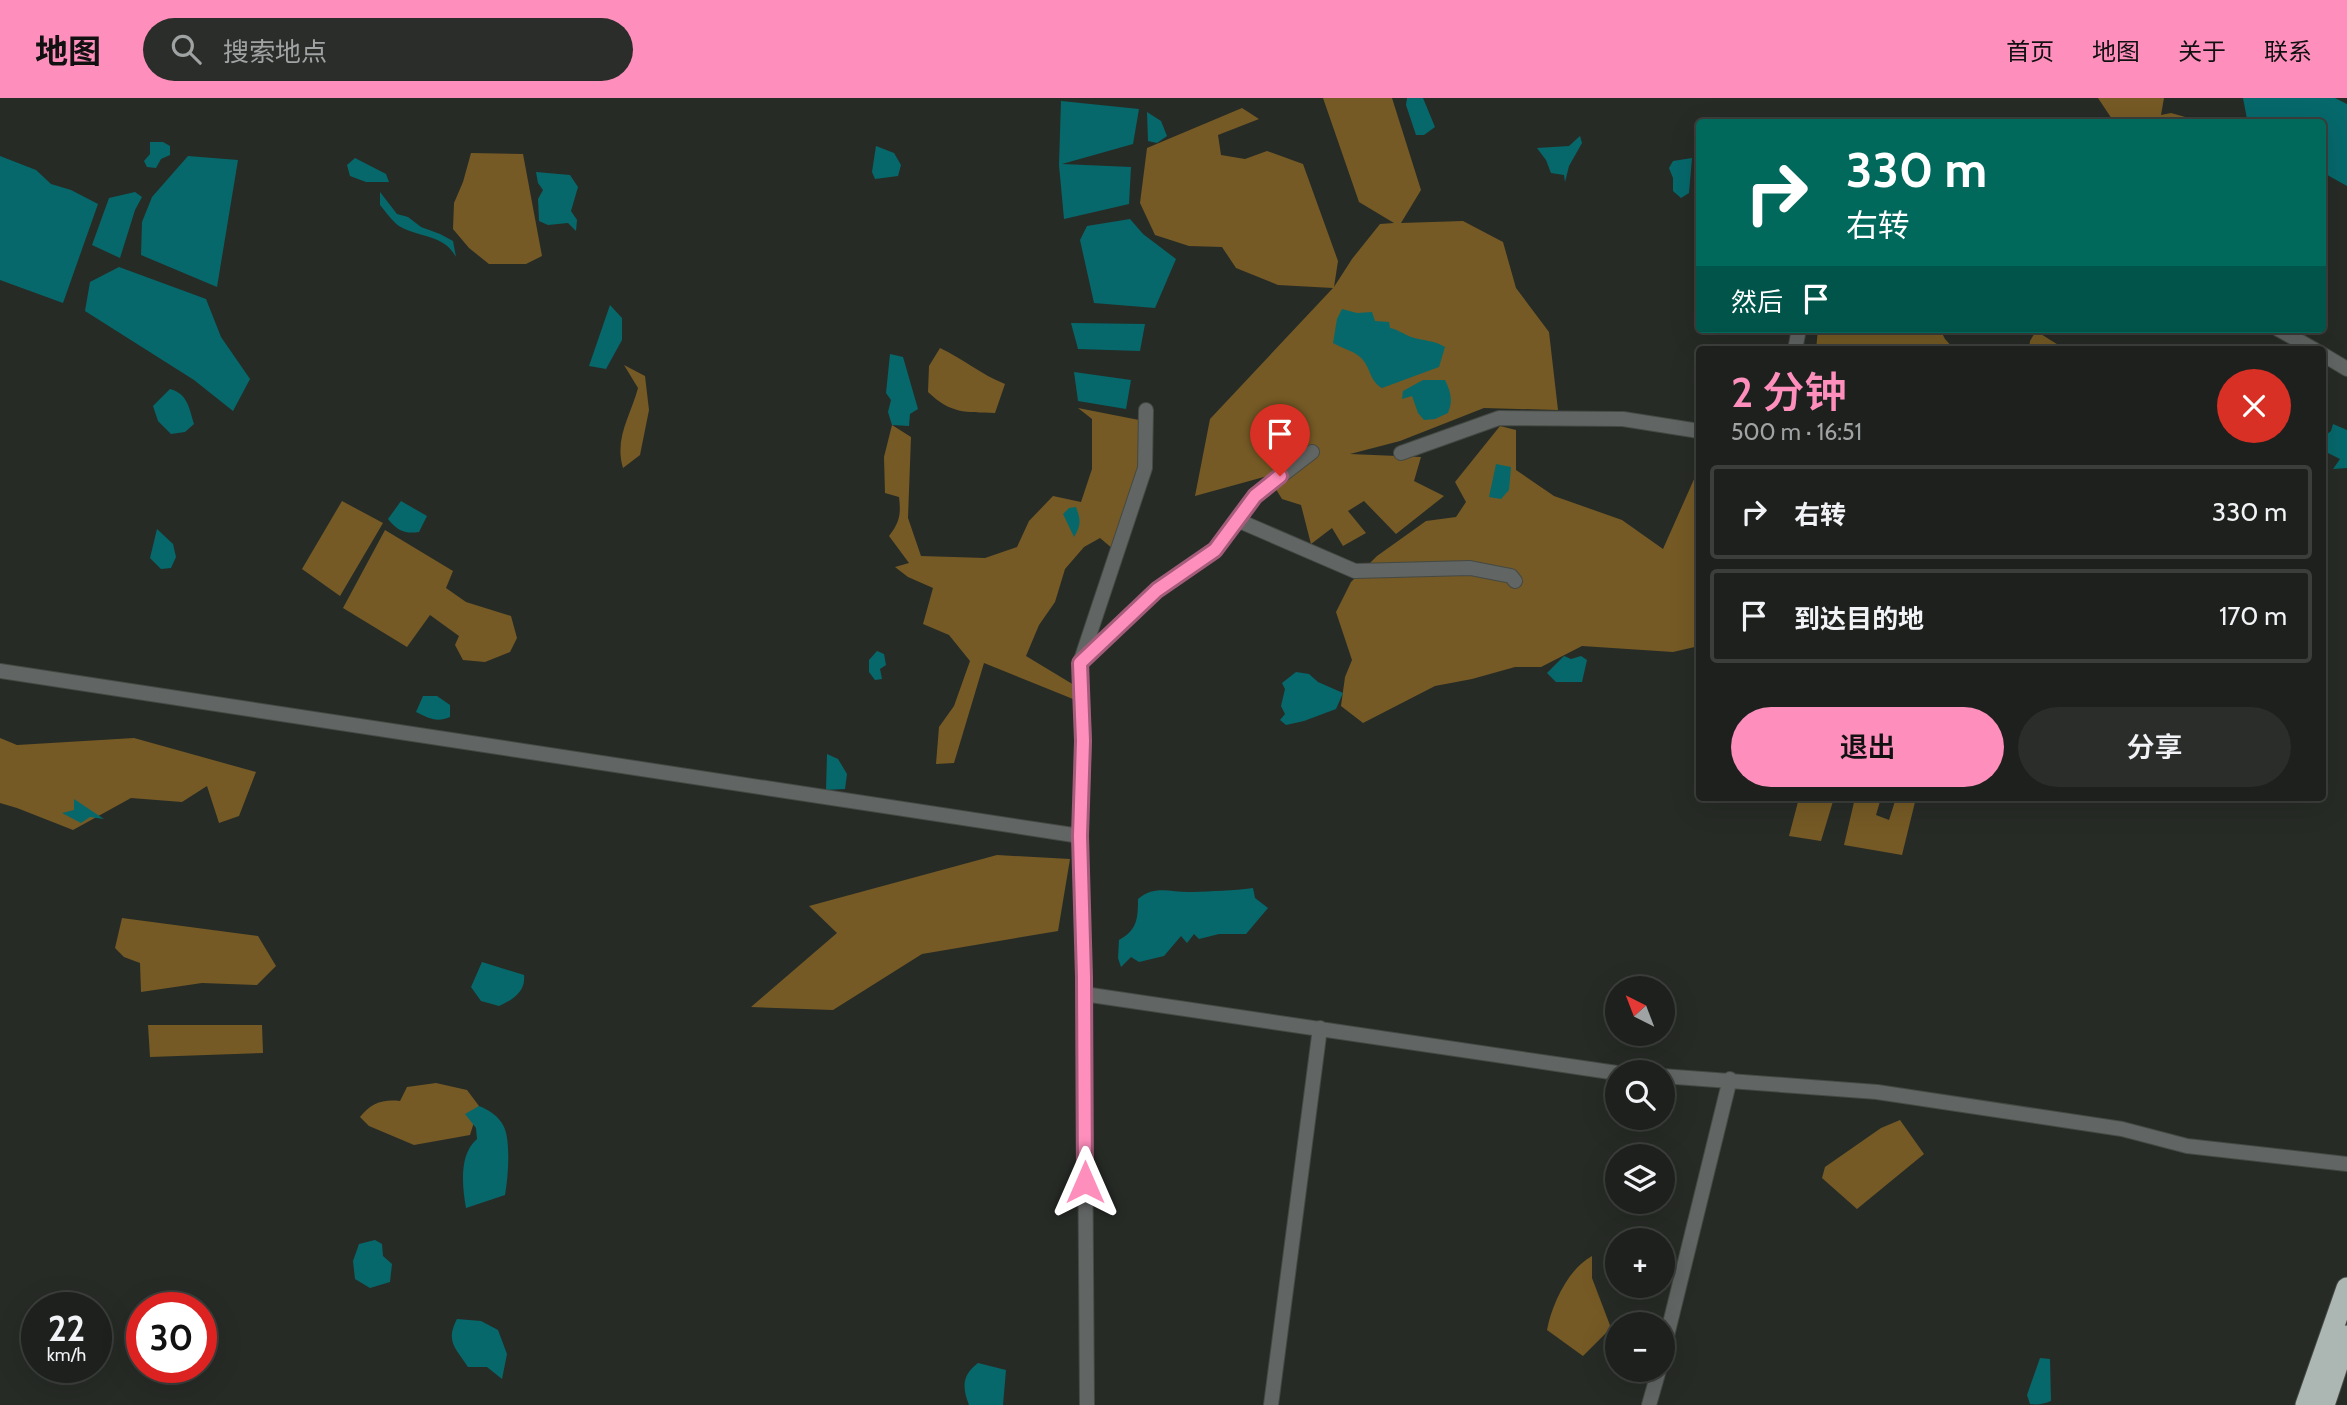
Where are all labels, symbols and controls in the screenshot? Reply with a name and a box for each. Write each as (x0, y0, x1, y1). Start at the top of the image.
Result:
search box (143, 18, 633, 81)
icon: search (167, 30, 205, 68)
text: 地图 (35, 31, 101, 71)
text: 搜索地点 (223, 36, 327, 68)
text: 首页 (2006, 37, 2054, 66)
text: 地图 (2092, 37, 2140, 66)
text: 关于 (2178, 37, 2226, 66)
text: 联系 (2264, 37, 2312, 66)
text: 330 m (1846, 140, 1987, 199)
icon: right (1731, 147, 1822, 238)
text: 右转 (1846, 206, 1910, 245)
icon: arrive (1797, 280, 1835, 318)
text: 然后 (1731, 286, 1783, 318)
text: 2 分钟 (1731, 366, 1847, 418)
button: close (2217, 369, 2291, 443)
pin (1250, 404, 1310, 476)
icon: arrive (1261, 415, 1299, 453)
text: 500 m · 16:51 (1731, 418, 1862, 446)
icon: right (1735, 493, 1773, 531)
text: 330 m (2212, 496, 2287, 528)
text: 右转 (1794, 499, 1846, 531)
icon: arrive (1735, 597, 1773, 635)
text: 170 m (2219, 600, 2287, 632)
text: 到达目的地 (1794, 603, 1924, 635)
button: 退出 (1731, 707, 2004, 787)
button: 分享 (2018, 707, 2291, 787)
north arrow (1605, 976, 1675, 1046)
map controls (1605, 976, 1675, 1382)
button: search (1605, 1060, 1675, 1130)
button: layers (1605, 1144, 1675, 1214)
position arrow (1048, 1145, 1122, 1219)
button: + (1605, 1228, 1675, 1298)
speed limit sign: 30 (126, 1292, 217, 1383)
text: 22 (48, 1307, 85, 1350)
button: − (1605, 1312, 1675, 1382)
text: km/h (47, 1344, 86, 1366)

